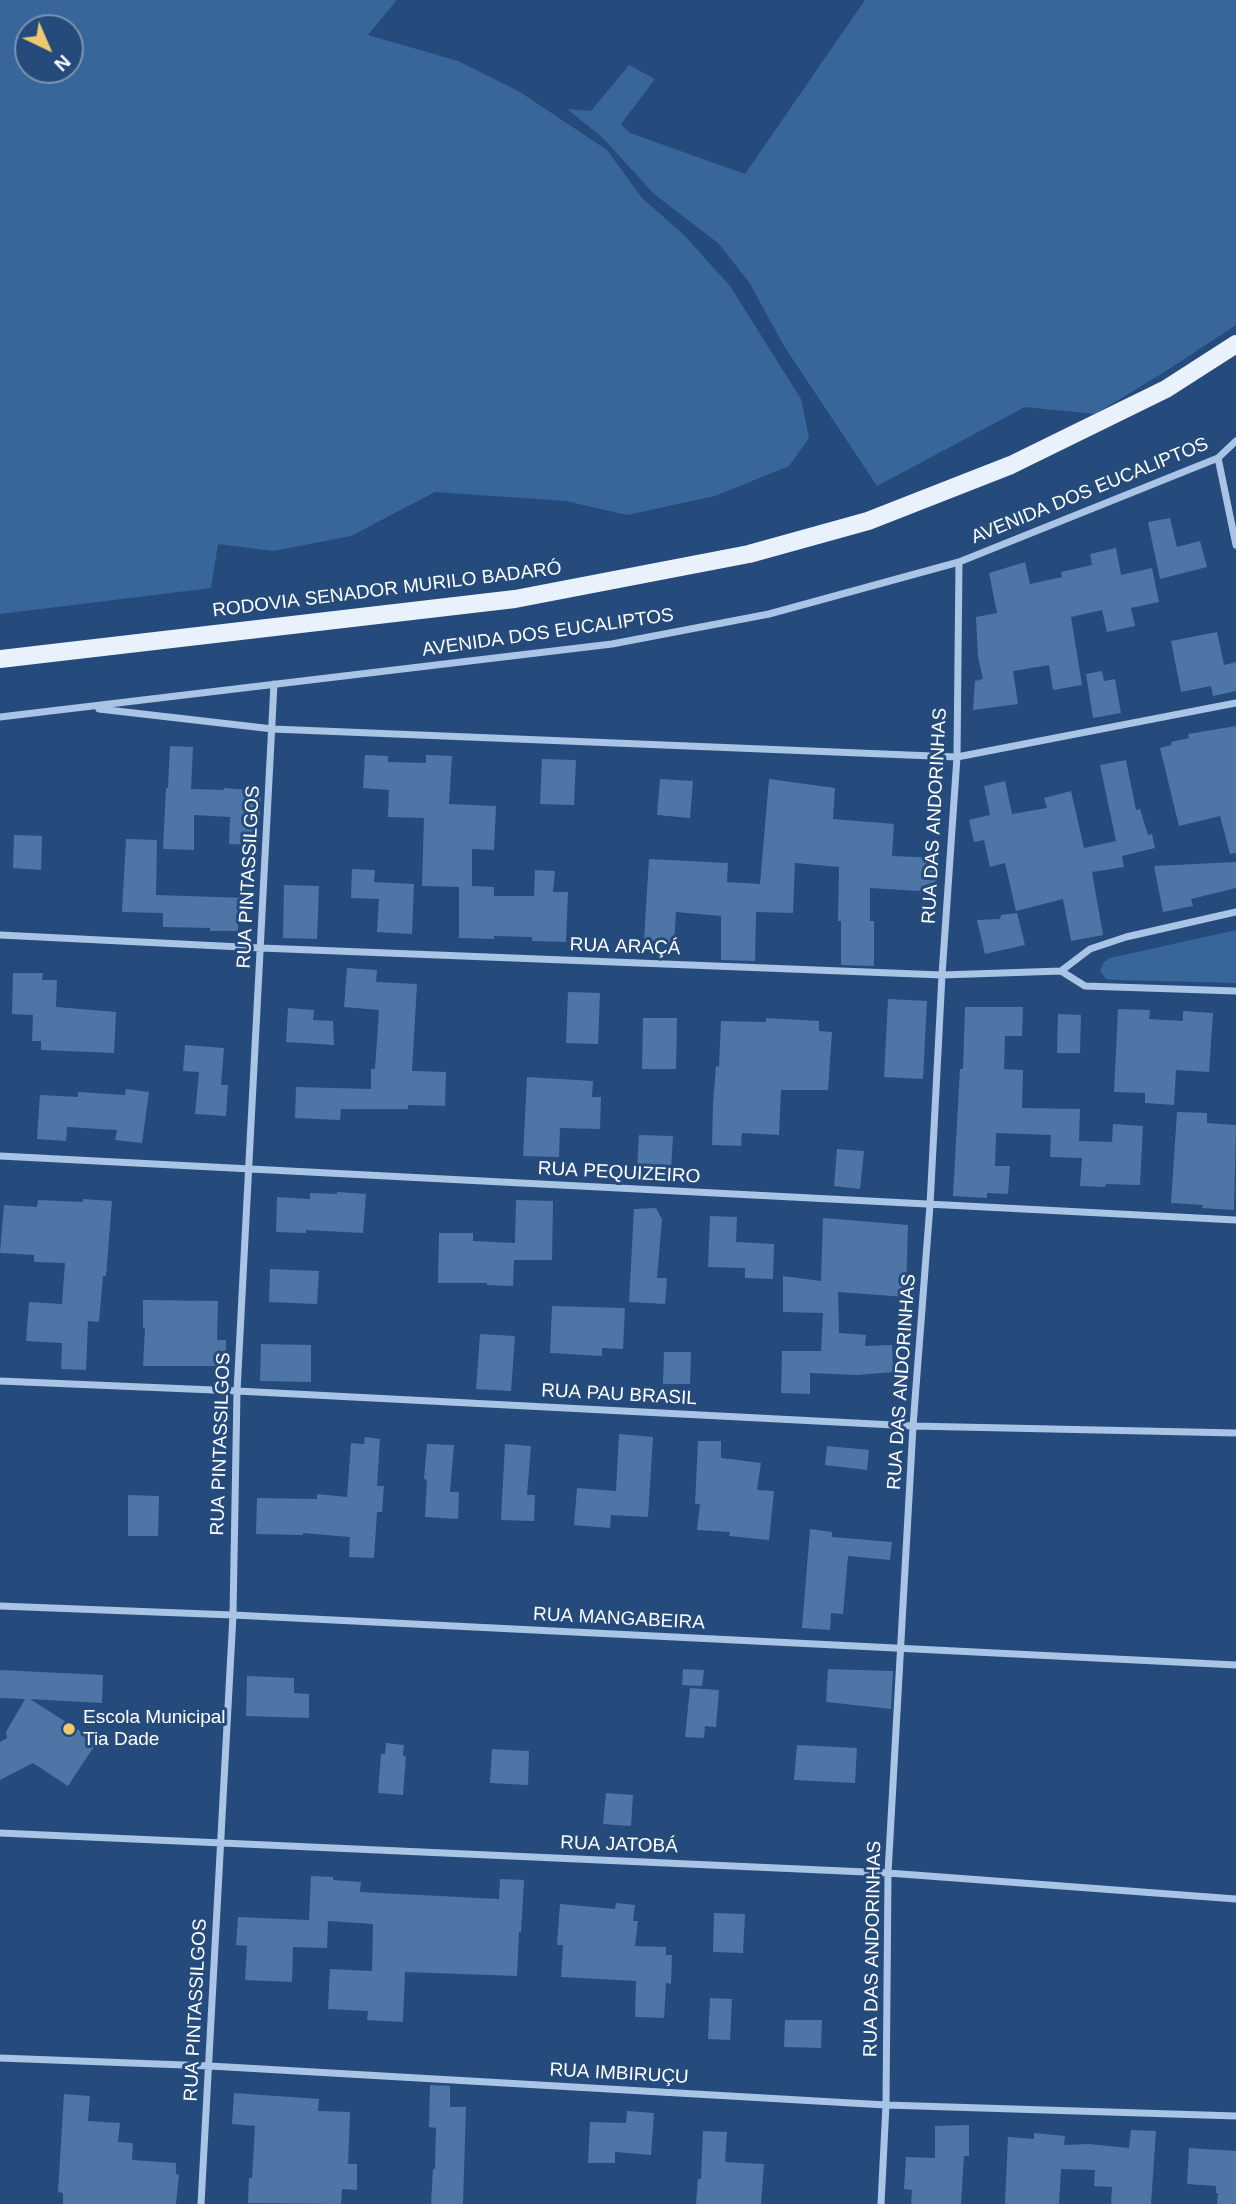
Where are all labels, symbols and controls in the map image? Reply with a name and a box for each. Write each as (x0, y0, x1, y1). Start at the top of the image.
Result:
north arrow (14, 14, 84, 84)
text: N (50, 51, 75, 75)
street label: AVENIDA DOS EUCALIPTOS (968, 433, 1212, 549)
street label: RODOVIA SENADOR MURILO BADARÓ (211, 557, 563, 623)
street label: AVENIDA DOS EUCALIPTOS (421, 604, 675, 662)
street label: RUA DAS ANDORINHAS (918, 707, 952, 925)
street label: RUA PINTASSILGOS (233, 785, 265, 969)
street label: RUA ARAÇÁ (569, 934, 681, 960)
street label: RUA PEQUIZEIRO (537, 1157, 701, 1189)
street label: RUA DAS ANDORINHAS (883, 1273, 921, 1491)
street label: RUA PINTASSILGOS (206, 1352, 236, 1536)
street label: RUA PAU BRASIL (541, 1380, 697, 1410)
street label: RUA MANGABEIRA (532, 1603, 706, 1635)
place label: Escola Municipal Tia Dade (83, 1707, 226, 1751)
marker: Escola Municipal Tia Dade (61, 1721, 77, 1737)
street label: RUA JATOBÁ (560, 1832, 678, 1858)
street label: RUA DAS ANDORINHAS (860, 1841, 886, 2057)
street label: RUA PINTASSILGOS (180, 1918, 212, 2102)
street label: RUA IMBIRUÇU (549, 2059, 689, 2089)

